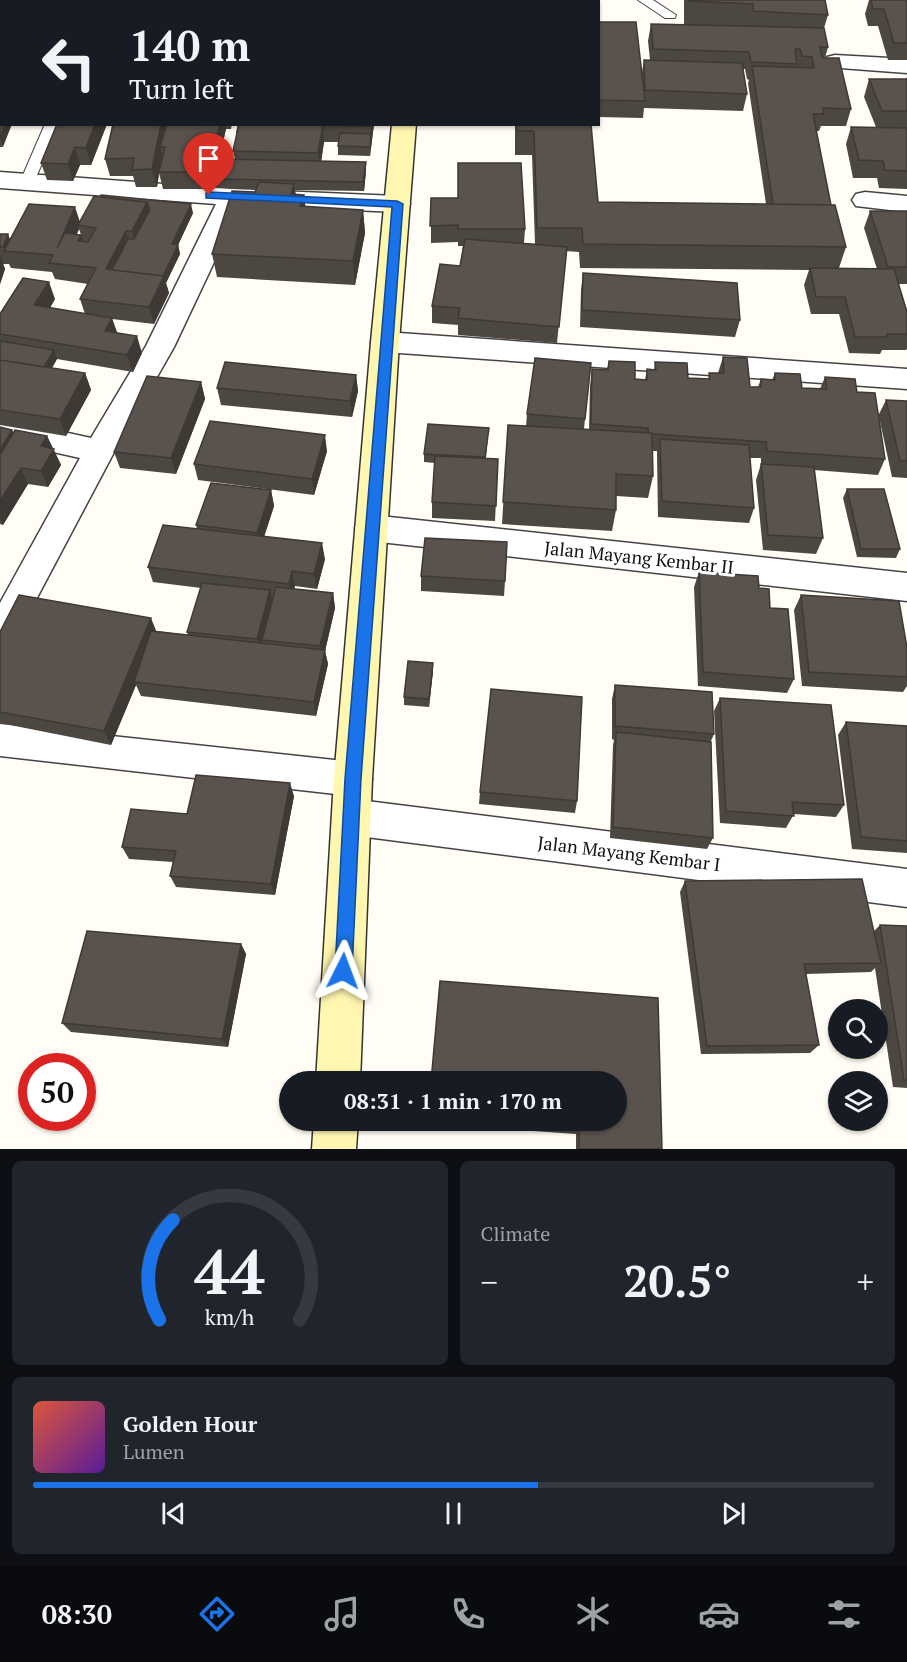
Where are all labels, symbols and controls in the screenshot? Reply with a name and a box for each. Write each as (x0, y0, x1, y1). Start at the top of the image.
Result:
text: 140 m (129, 17, 250, 73)
icon: left (30, 24, 108, 102)
text: Turn left (129, 71, 234, 107)
pin (183, 133, 234, 195)
icon: arrive (192, 142, 225, 175)
street label: Jalan Mayang Kembar II (543, 535, 735, 579)
street label: Jalan Mayang Kembar I (536, 830, 722, 876)
position arrow (311, 939, 375, 1003)
map controls (828, 999, 888, 1131)
button: search (828, 999, 888, 1059)
speed limit sign: 50 (18, 1053, 96, 1131)
button: layers (828, 1071, 888, 1131)
text: 08:31 · 1 min · 170 m (344, 1086, 562, 1115)
text: Climate (481, 1220, 550, 1247)
text: 44 (194, 1229, 265, 1312)
text: 20.5° (623, 1250, 731, 1310)
text: − (481, 1260, 498, 1303)
text: + (856, 1260, 874, 1303)
text: km/h (205, 1303, 255, 1331)
text: Golden Hour (123, 1409, 257, 1438)
text: Lumen (123, 1438, 185, 1465)
icon: previous (157, 1497, 190, 1530)
icon: pause (437, 1497, 470, 1530)
icon: next (717, 1497, 750, 1530)
icon: directions (196, 1593, 238, 1635)
icon: music (321, 1593, 363, 1635)
icon: phone (447, 1593, 489, 1635)
icon: climate (572, 1593, 614, 1635)
icon: car (698, 1593, 740, 1635)
icon: filters (823, 1593, 865, 1635)
text: 08:30 (42, 1596, 112, 1632)

